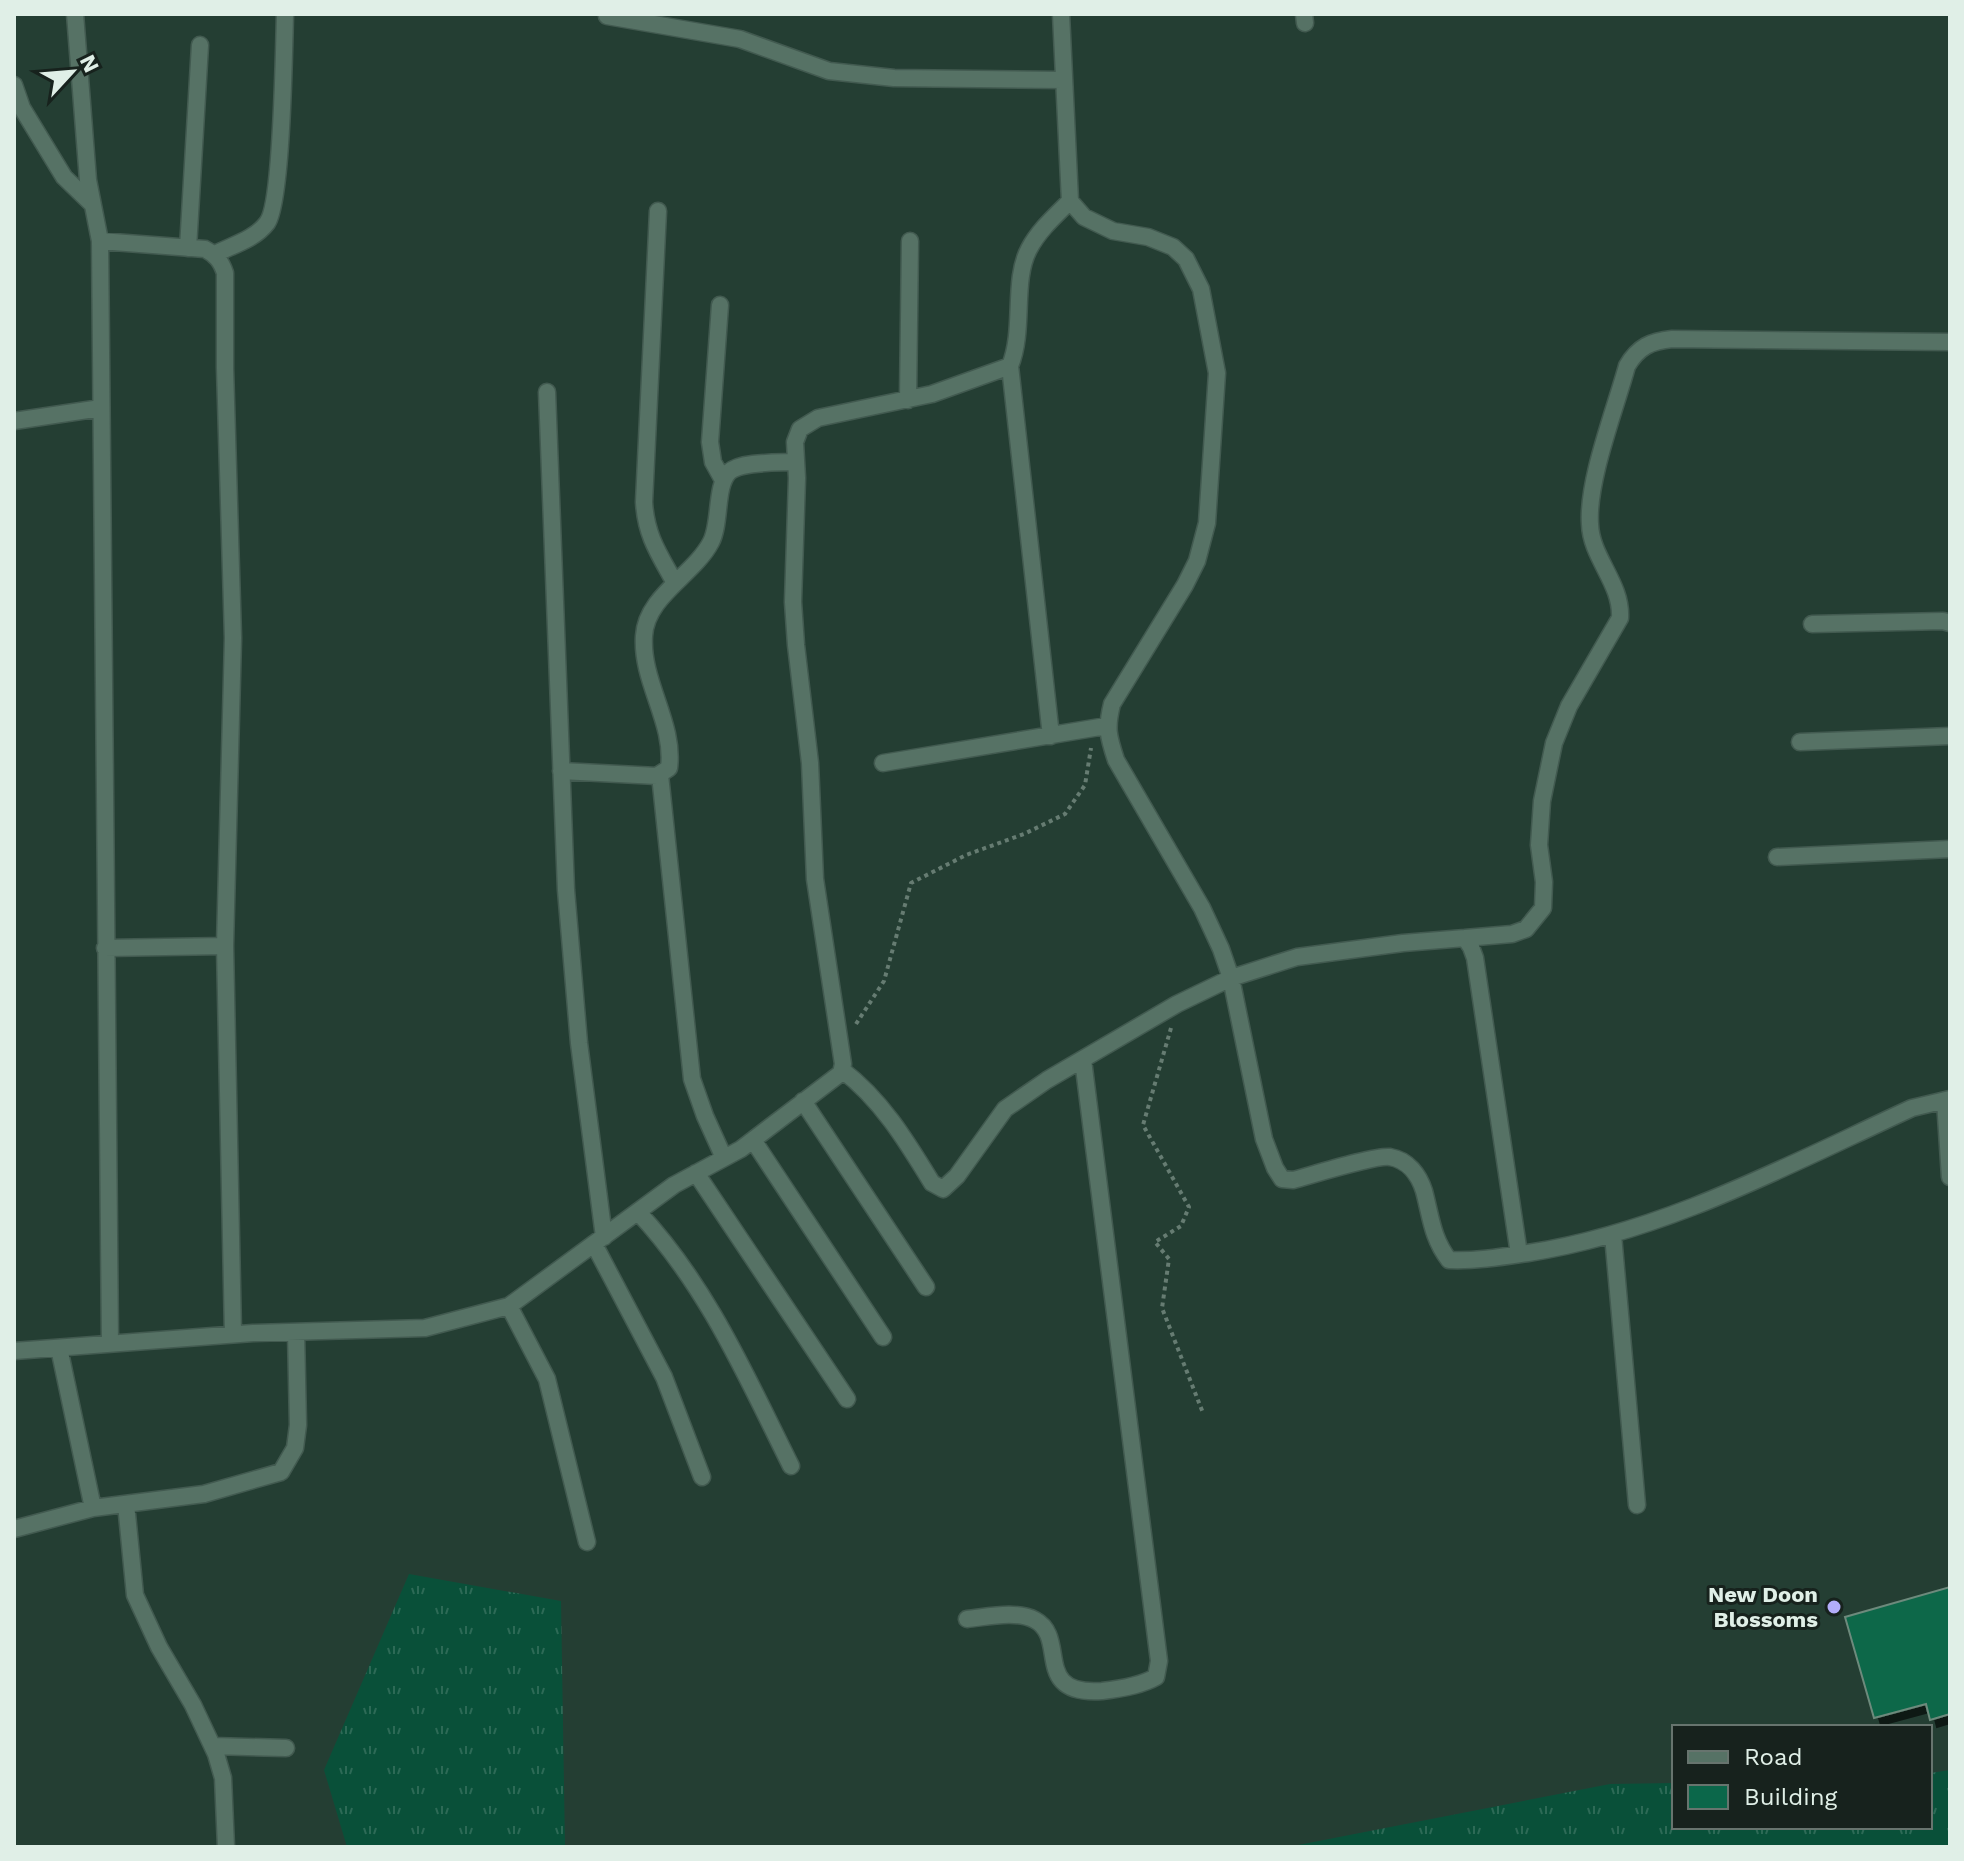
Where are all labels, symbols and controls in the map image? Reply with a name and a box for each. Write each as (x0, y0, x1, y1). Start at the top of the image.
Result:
north arrow (32, 32, 112, 112)
text: N (75, 51, 104, 76)
place label: New Doon Blossoms (1708, 1582, 1818, 1632)
marker: New Doon Blossoms (1825, 1598, 1843, 1616)
legend (1672, 1725, 1932, 1829)
text: Road (1744, 1743, 1803, 1771)
text: Building (1744, 1783, 1837, 1811)

